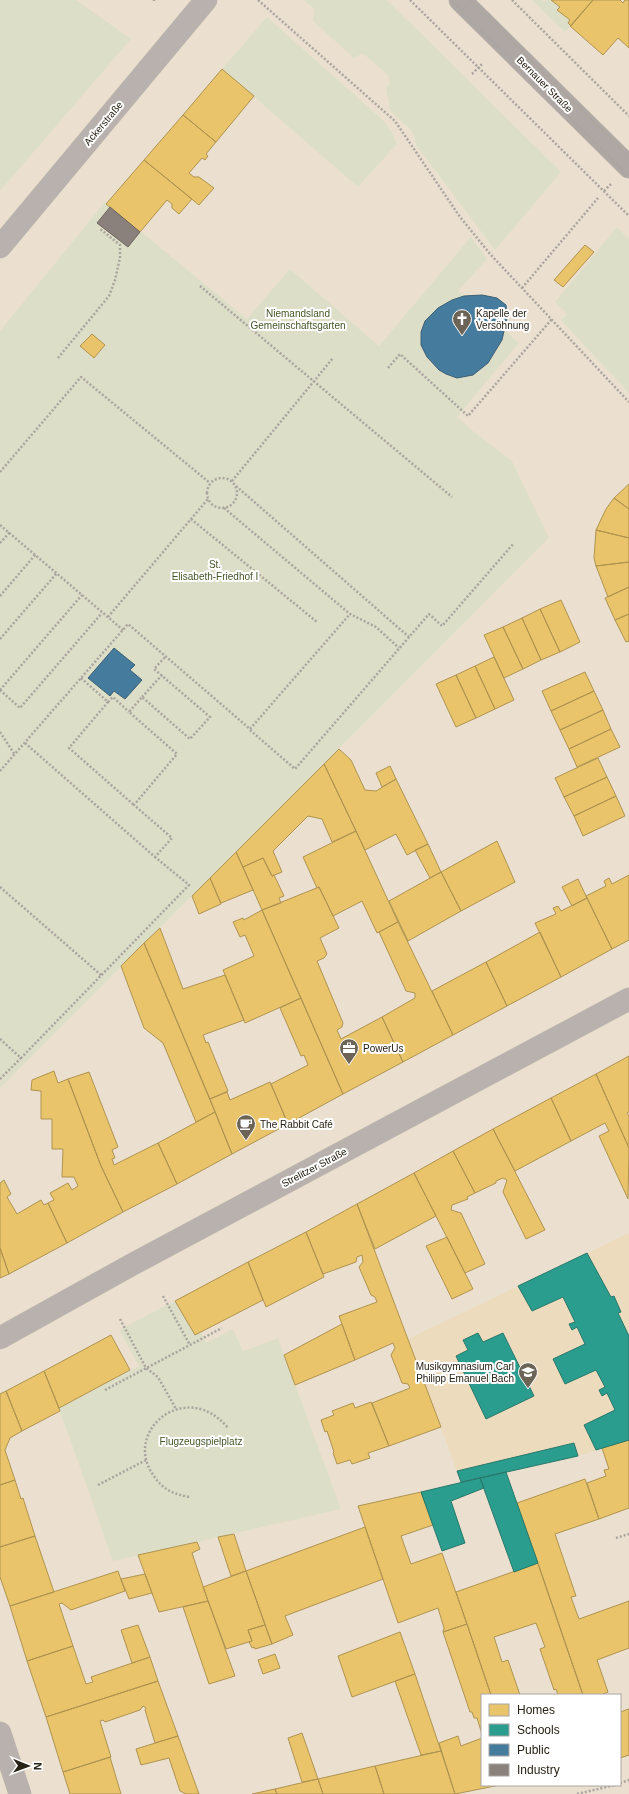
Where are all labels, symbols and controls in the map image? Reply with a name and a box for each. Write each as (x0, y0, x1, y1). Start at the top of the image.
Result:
street label: Bernauer Straße (515, 54, 575, 115)
street label: Ackerstraße (82, 99, 125, 148)
park label: Niemandsland Gemeinschaftsgarten (250, 308, 346, 331)
church icon: Kapelle der Versöhnung (451, 308, 473, 336)
place label: Kapelle der Versöhnung (476, 308, 529, 331)
park label: St. Elisabeth-Friedhof I (172, 559, 258, 582)
office icon: PowerUs (338, 1037, 360, 1065)
place label: PowerUs (363, 1043, 404, 1054)
cafe icon: The Rabbit Café (235, 1113, 257, 1141)
place label: The Rabbit Café (260, 1119, 333, 1130)
street label: Strelitzer Straße (280, 1145, 349, 1189)
place label: Musikgymnasium Carl Philipp Emanuel Bach (416, 1361, 514, 1384)
school or university icon: Musikgymnasium Carl Philipp Emanuel Bach (517, 1361, 539, 1389)
park label: Flugzeugspielplatz (160, 1436, 242, 1447)
legend (481, 1694, 621, 1786)
text: Homes (517, 1703, 555, 1717)
text: Schools (517, 1723, 560, 1737)
text: Public (517, 1743, 550, 1757)
north arrow (8, 1746, 48, 1786)
text: N (32, 1762, 44, 1770)
text: Industry (517, 1763, 560, 1777)

